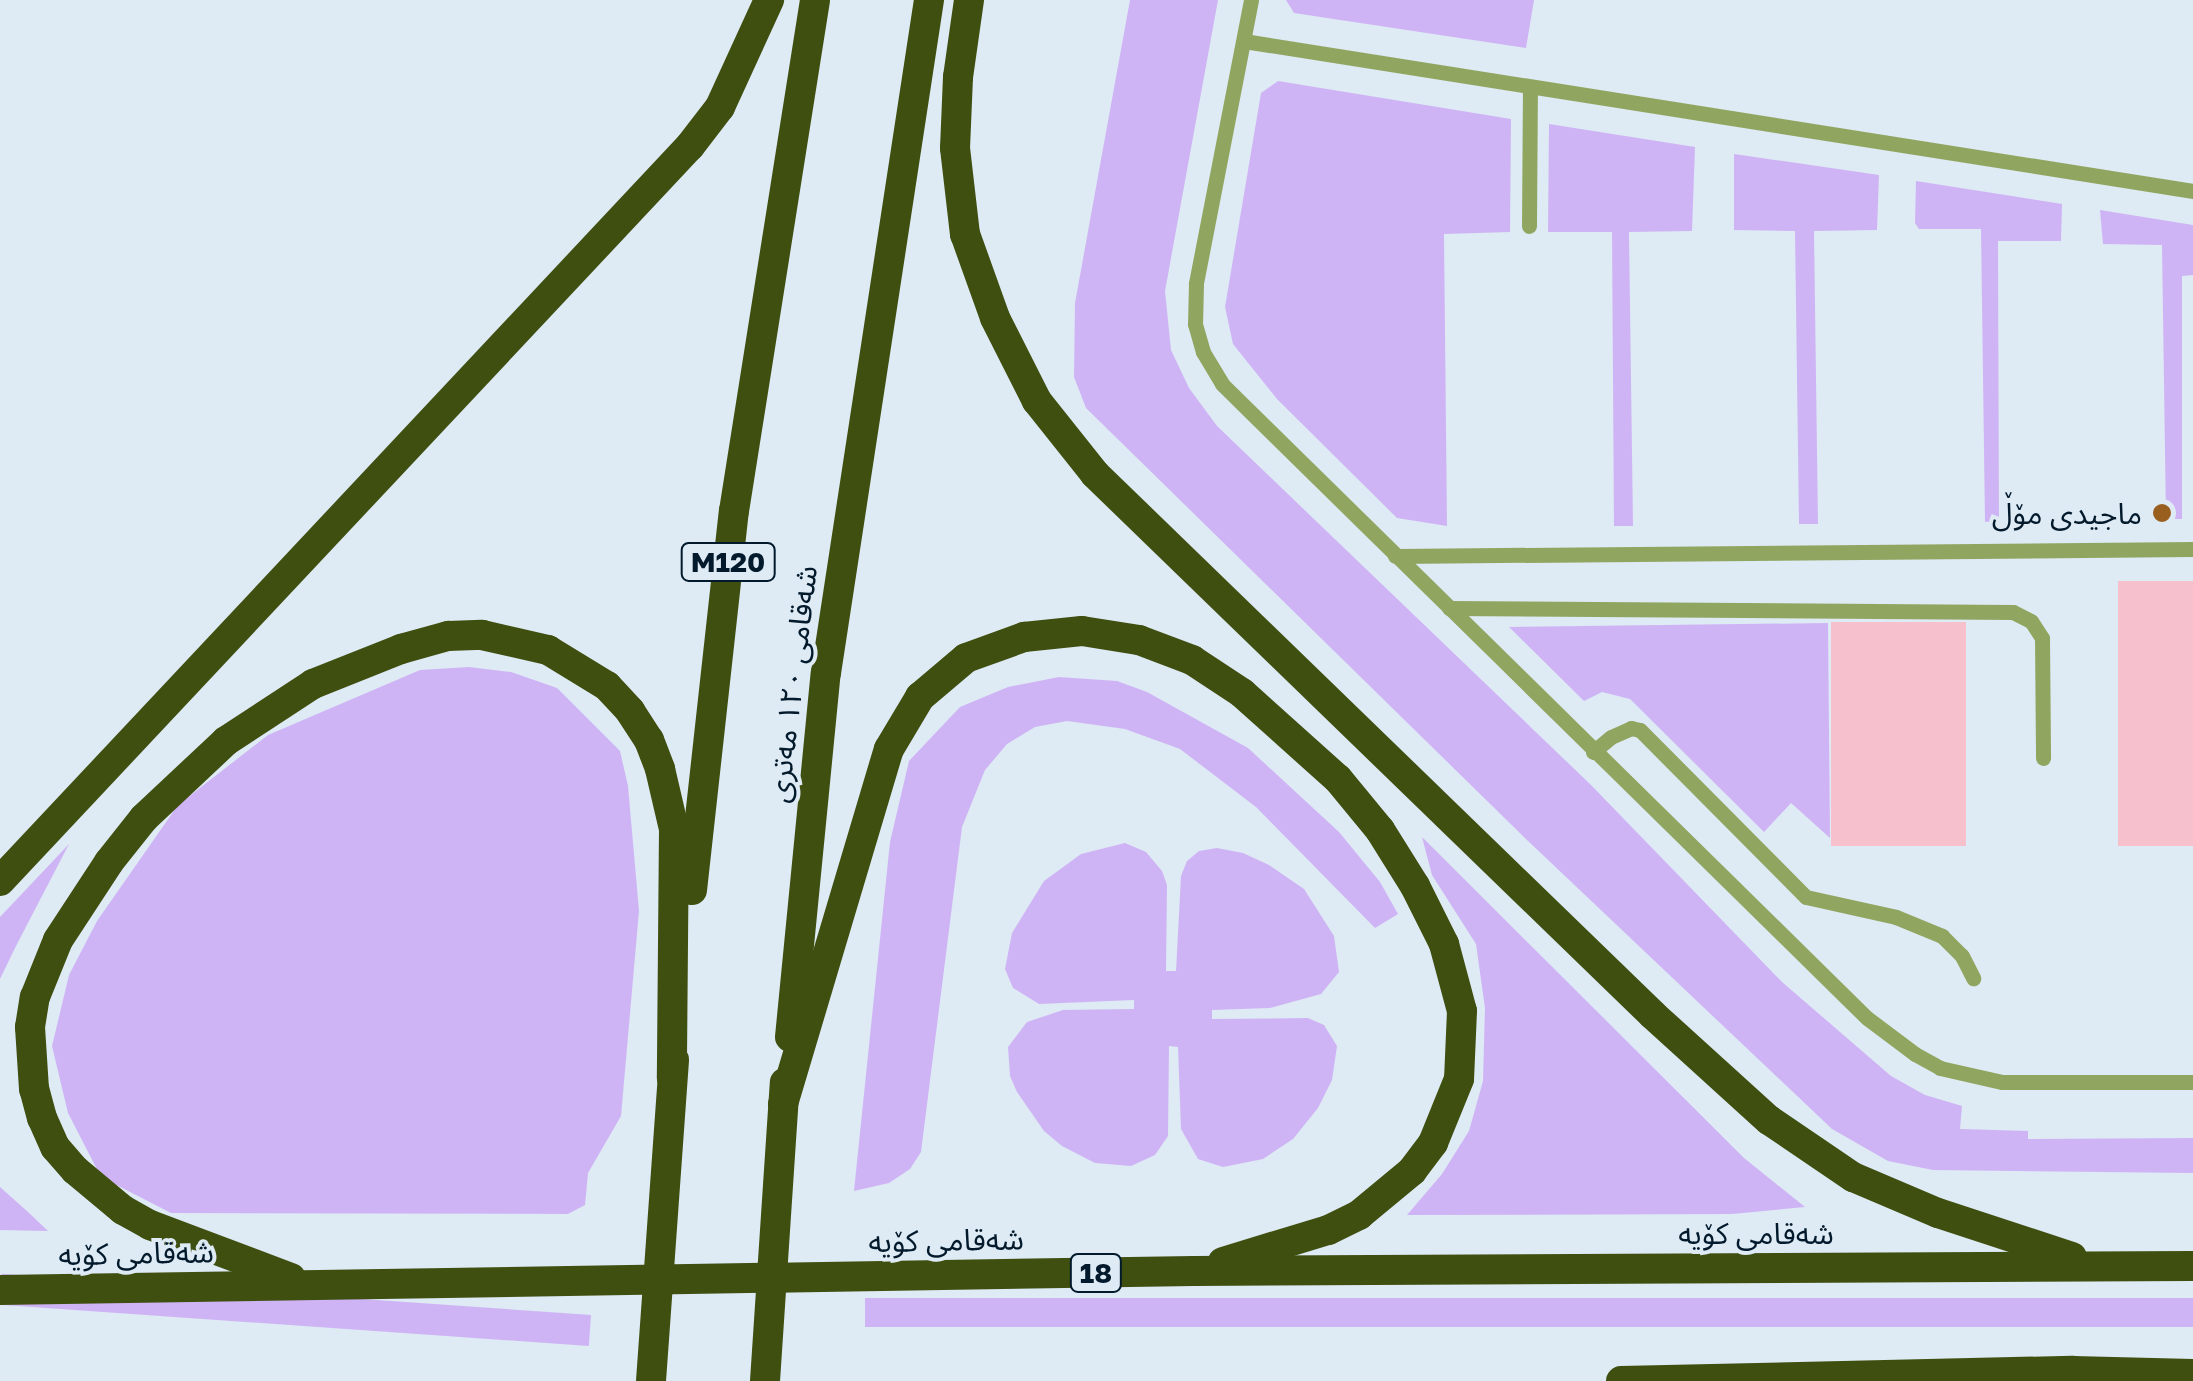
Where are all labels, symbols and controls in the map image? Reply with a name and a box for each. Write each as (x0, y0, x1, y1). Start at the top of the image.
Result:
place label: ماجیدی مۆڵ (1992, 495, 2142, 531)
marker: ماجیدی مۆڵ (2151, 502, 2173, 524)
road number: M120 (680, 539, 776, 585)
street label: شەقامی ١٢٠ مەتری (760, 563, 824, 805)
street label: شەقامی کۆیە (1678, 1215, 1834, 1251)
street label: شەقامی کۆیە (868, 1221, 1024, 1259)
street label: شەقامی کۆیە (58, 1234, 214, 1272)
road number: 18 (1068, 1250, 1124, 1296)

